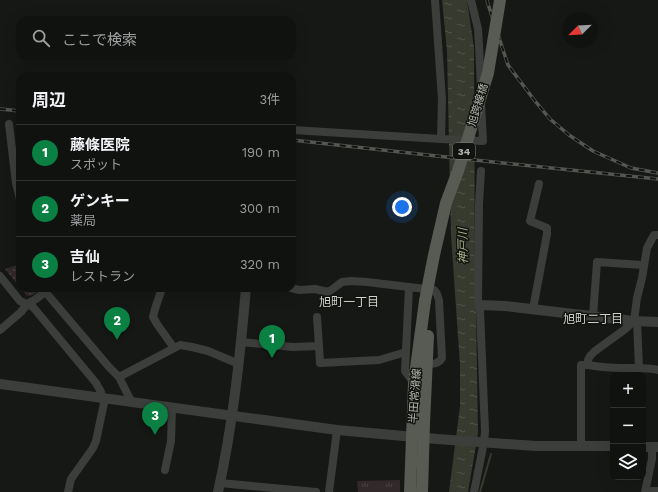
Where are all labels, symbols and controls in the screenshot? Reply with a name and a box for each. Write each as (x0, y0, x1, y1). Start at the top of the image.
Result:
north arrow (562, 12, 598, 48)
search box (16, 16, 296, 60)
icon: search (30, 27, 52, 49)
text: ここで検索 (62, 31, 137, 49)
street label: 旭跨線橋 (465, 82, 491, 128)
text: 周辺 (32, 90, 66, 110)
text: 3件 (259, 92, 280, 107)
text: 藤條医院 (70, 136, 130, 154)
road number: 34 (453, 143, 475, 159)
text: 1 (42, 145, 48, 160)
text: 190 m (242, 145, 280, 160)
text: スポット (70, 157, 122, 172)
text: ゲンキー (70, 192, 130, 210)
your location (392, 197, 412, 217)
text: 2 (41, 201, 49, 216)
text: 300 m (239, 201, 280, 216)
text: 薬局 (70, 213, 96, 228)
water label: 神戸川 (456, 226, 470, 264)
text: 吉仙 (70, 248, 100, 266)
text: 3 (41, 257, 49, 272)
text: 320 m (240, 257, 280, 272)
text: レストラン (70, 269, 135, 284)
district label: 旭町一丁目 (319, 295, 379, 309)
pin: 2 (104, 307, 130, 340)
district label: 旭町二丁目 (563, 312, 623, 326)
pin: 1 (259, 325, 285, 358)
street label: 半田常滑線 (407, 368, 423, 424)
map controls (610, 372, 646, 480)
button: + (610, 372, 646, 408)
pin: 3 (142, 402, 168, 435)
button: − (610, 408, 646, 444)
button: layers (610, 444, 646, 480)

